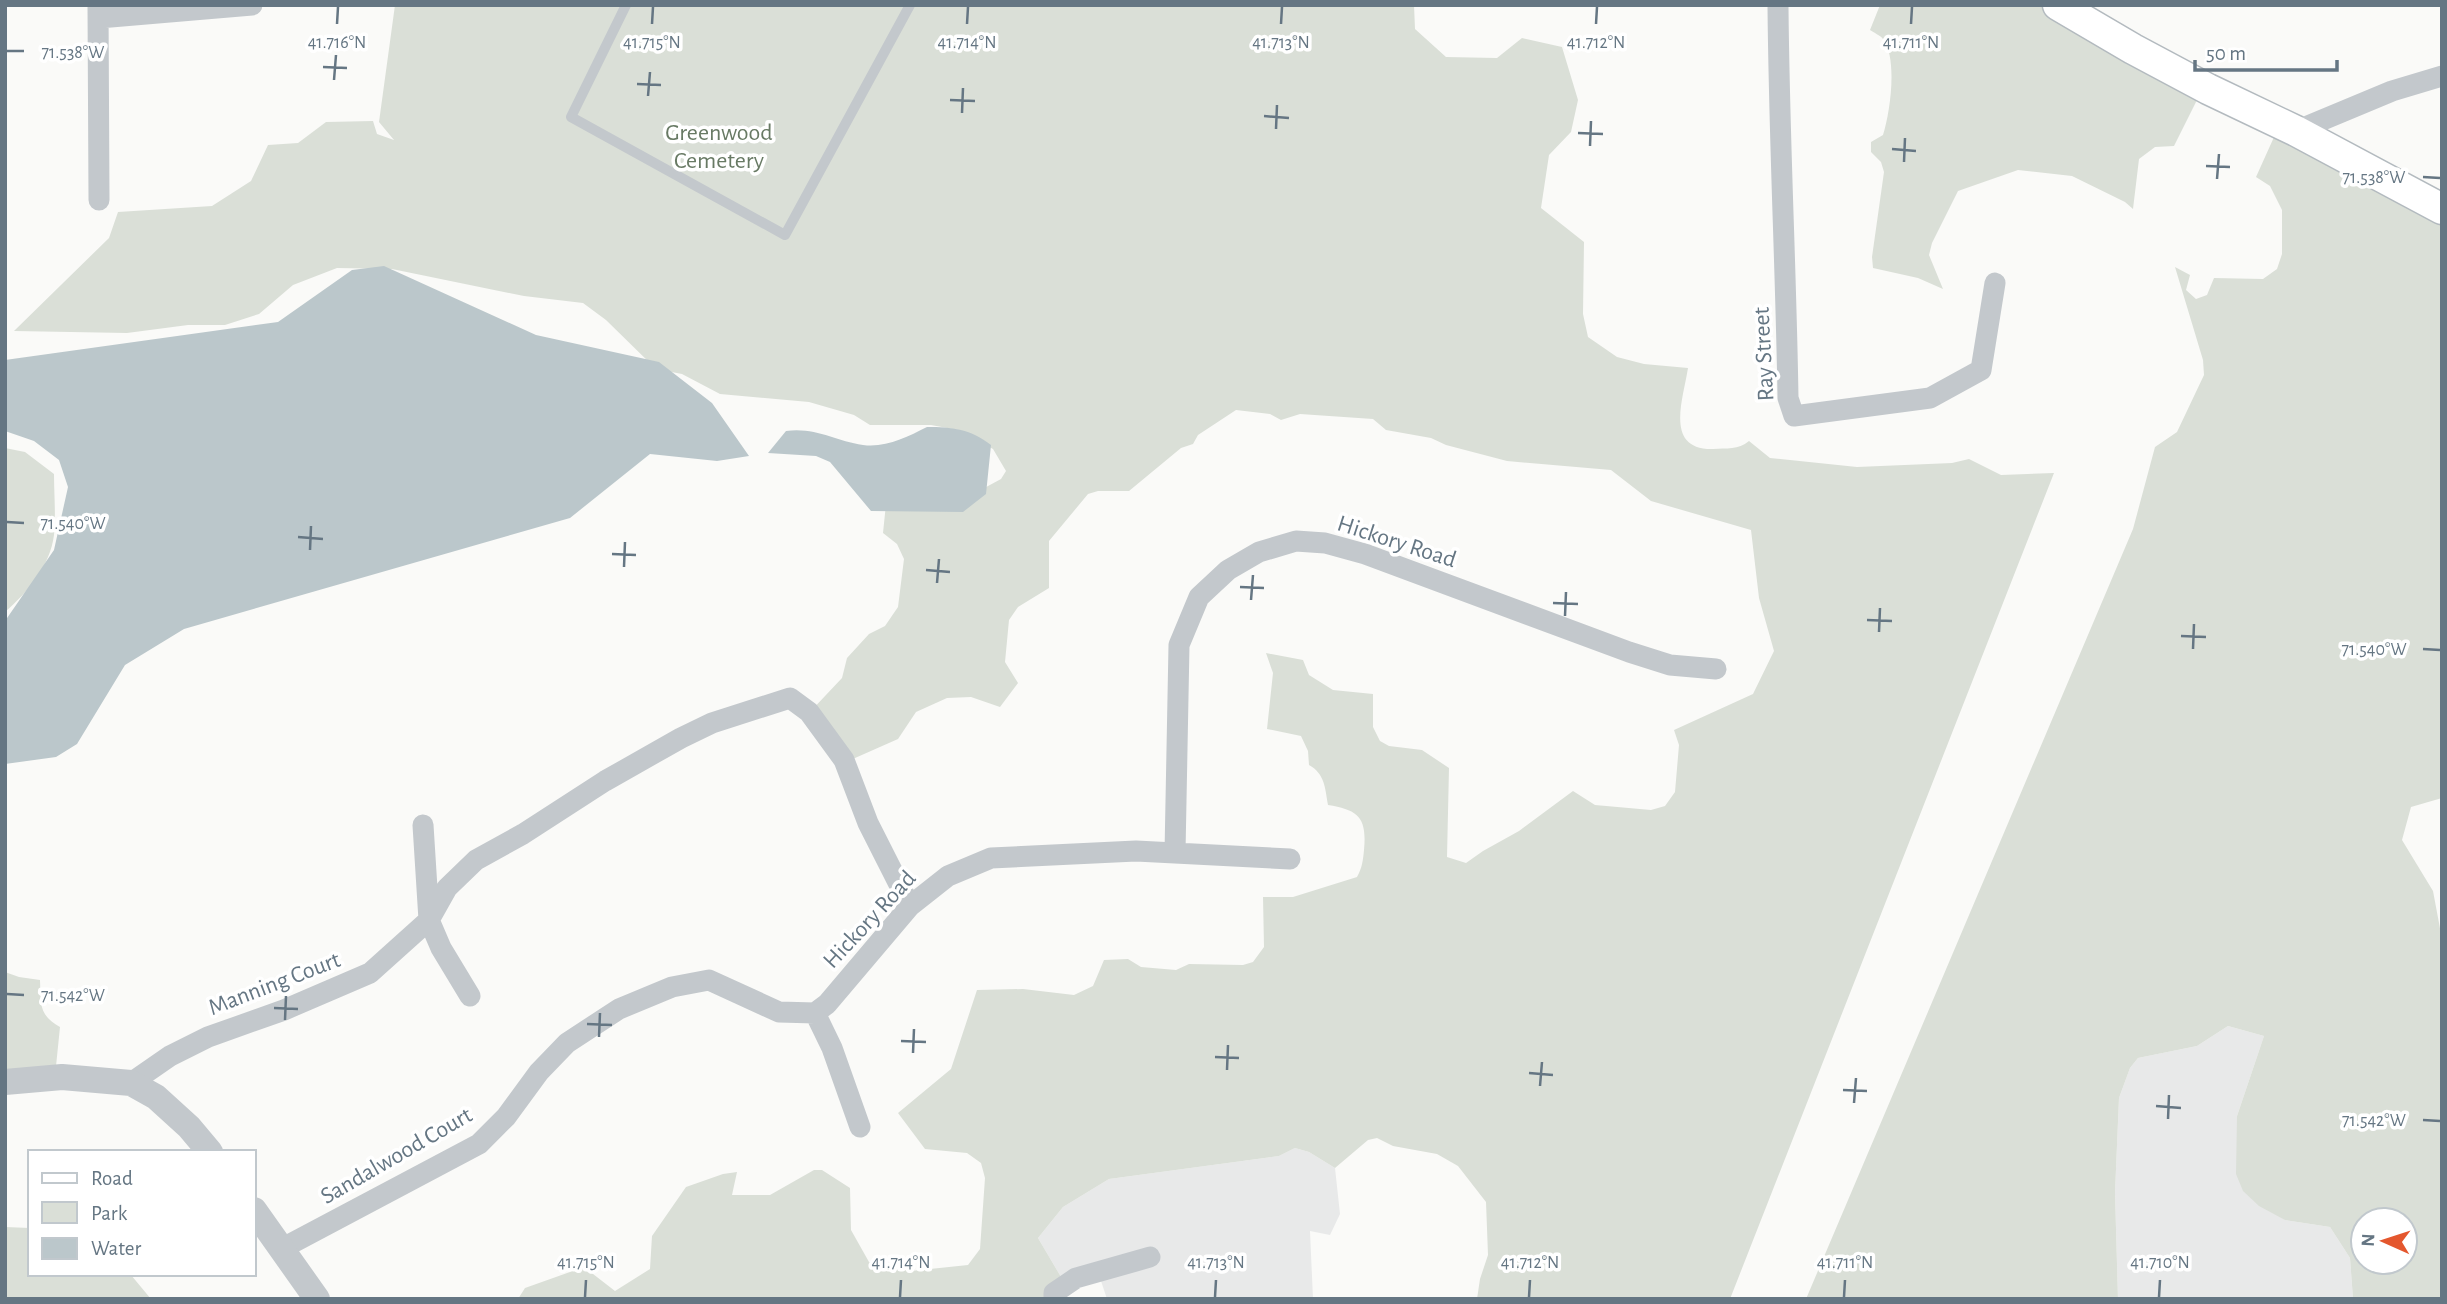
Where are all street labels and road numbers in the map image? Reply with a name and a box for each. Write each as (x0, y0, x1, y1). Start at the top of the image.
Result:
street label: Ray Street (1750, 306, 1778, 402)
street label: Hickory Road (1334, 511, 1459, 572)
street label: Hickory Road (819, 866, 921, 973)
street label: Manning Court (205, 948, 344, 1020)
street label: Sandalwood Court (317, 1103, 477, 1209)

